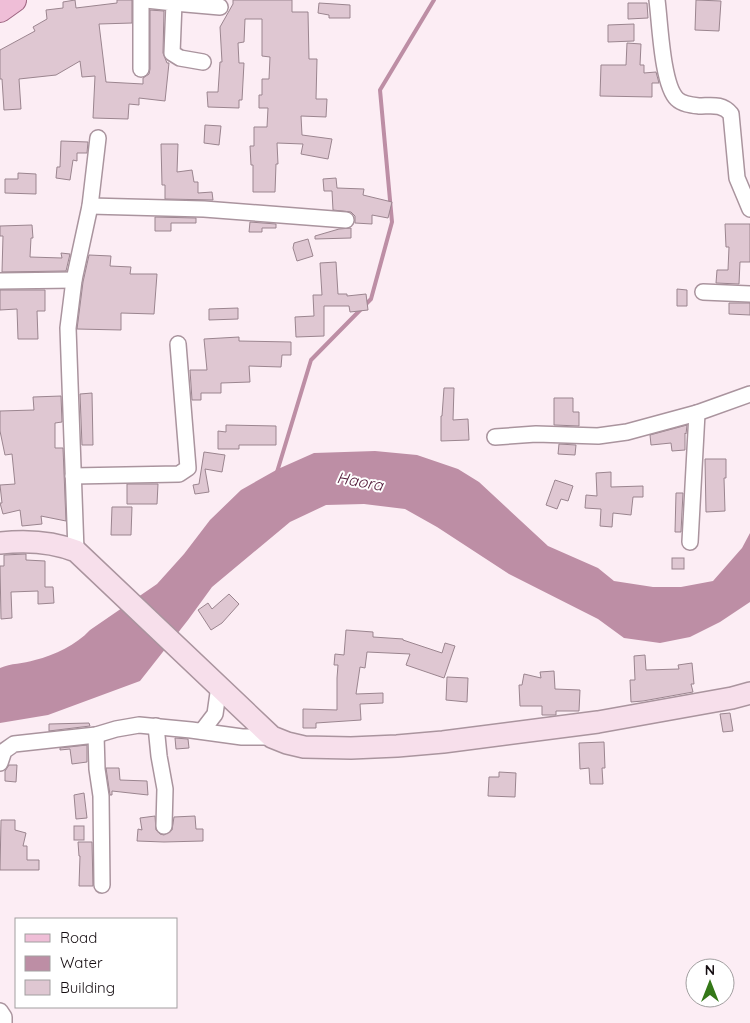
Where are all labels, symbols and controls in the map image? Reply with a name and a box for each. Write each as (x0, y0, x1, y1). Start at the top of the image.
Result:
water label: Haora (335, 467, 386, 495)
legend (15, 918, 178, 1008)
text: Road (60, 928, 97, 947)
text: Water (60, 953, 103, 972)
north arrow (685, 958, 735, 1008)
text: N (705, 961, 715, 979)
text: Building (60, 978, 115, 997)

